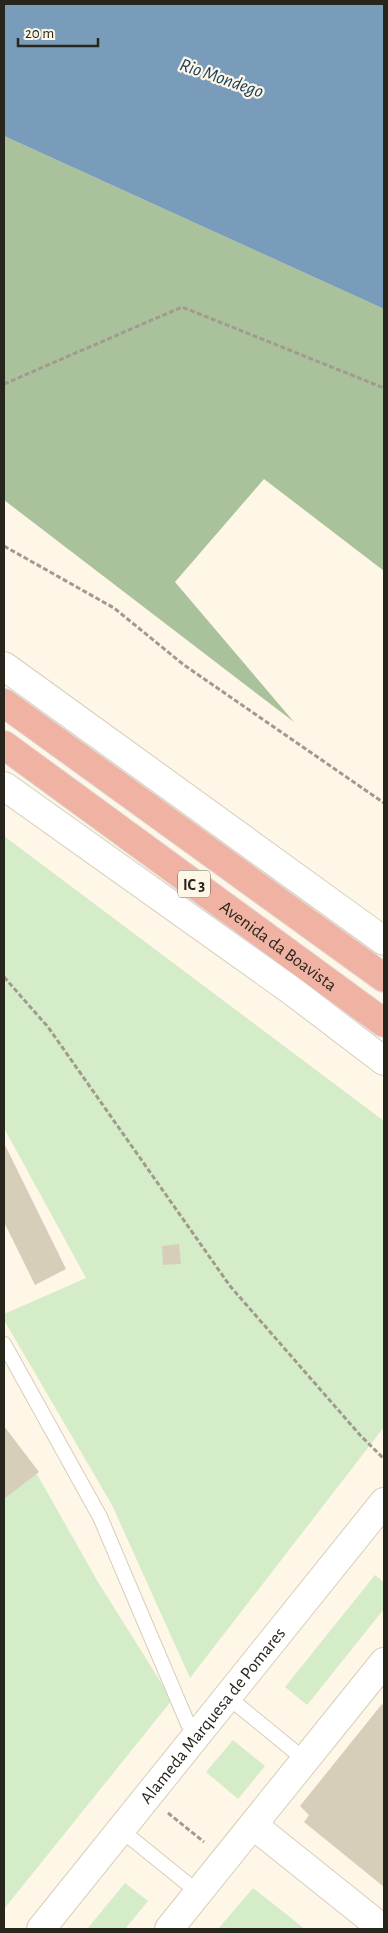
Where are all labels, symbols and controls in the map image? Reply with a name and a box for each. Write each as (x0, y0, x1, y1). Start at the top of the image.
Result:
scale bar (18, 15, 98, 47)
text: 20 m (25, 26, 54, 41)
water label: Rio Mondego (177, 55, 266, 102)
road number: IC 3 (178, 871, 210, 898)
street label: Avenida da Boavista (216, 898, 340, 995)
street label: Alameda Marquesa de Pomares (137, 1625, 289, 1807)

